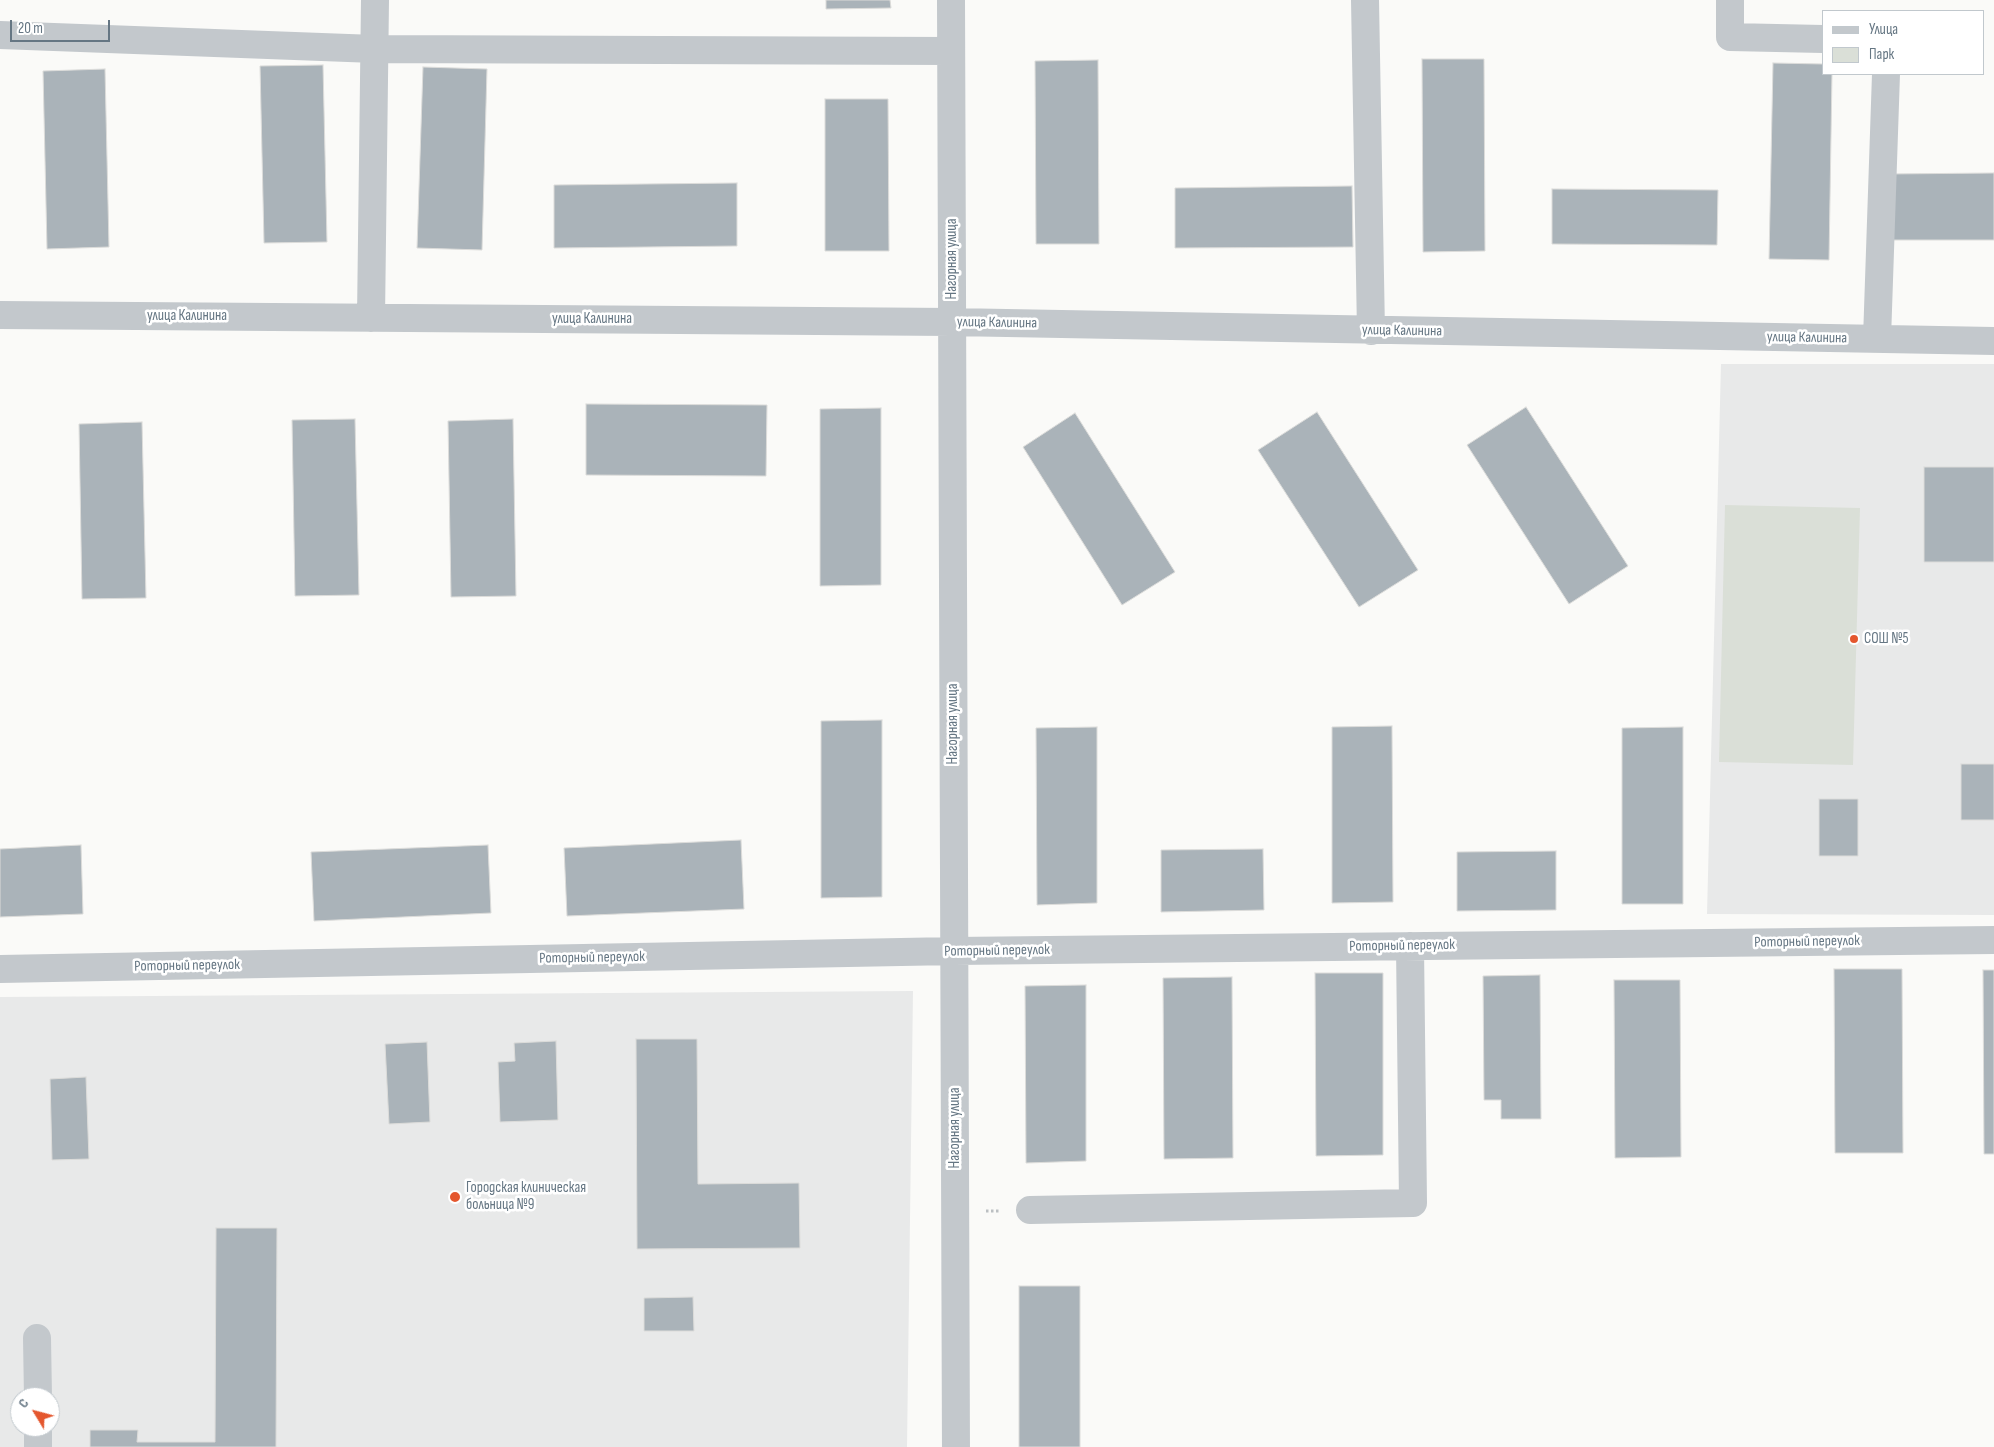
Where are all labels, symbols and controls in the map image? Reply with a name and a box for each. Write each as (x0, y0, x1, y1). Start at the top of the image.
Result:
scale bar (12, 10, 112, 42)
legend (1822, 10, 1984, 75)
text: 20 m (18, 19, 43, 38)
text: Улица (1869, 20, 1898, 39)
text: Парк (1869, 45, 1894, 64)
street label: Нагорная улица (943, 219, 961, 299)
street label: улица Калинина (147, 307, 227, 325)
street label: улица Калинина (552, 310, 632, 328)
street label: улица Калинина (957, 313, 1037, 333)
street label: улица Калинина (1362, 321, 1442, 341)
street label: улица Калинина (1767, 328, 1847, 348)
place label: СОШ №5 (1864, 630, 1909, 648)
marker: СОШ №5 (1848, 633, 1860, 645)
street label: Нагорная улица (944, 684, 962, 764)
street label: Роторный переулок (1754, 932, 1860, 952)
street label: Роторный переулок (1349, 936, 1455, 956)
street label: Роторный переулок (944, 941, 1050, 961)
street label: Роторный переулок (539, 948, 645, 968)
street label: Роторный переулок (134, 956, 240, 976)
street label: Нагорная улица (946, 1088, 964, 1168)
place label: Городская клиническая больница №9 (466, 1179, 586, 1214)
marker: Городская клиническая больница №9 (448, 1190, 462, 1204)
north arrow (10, 1387, 60, 1437)
text: С (14, 1395, 32, 1411)

